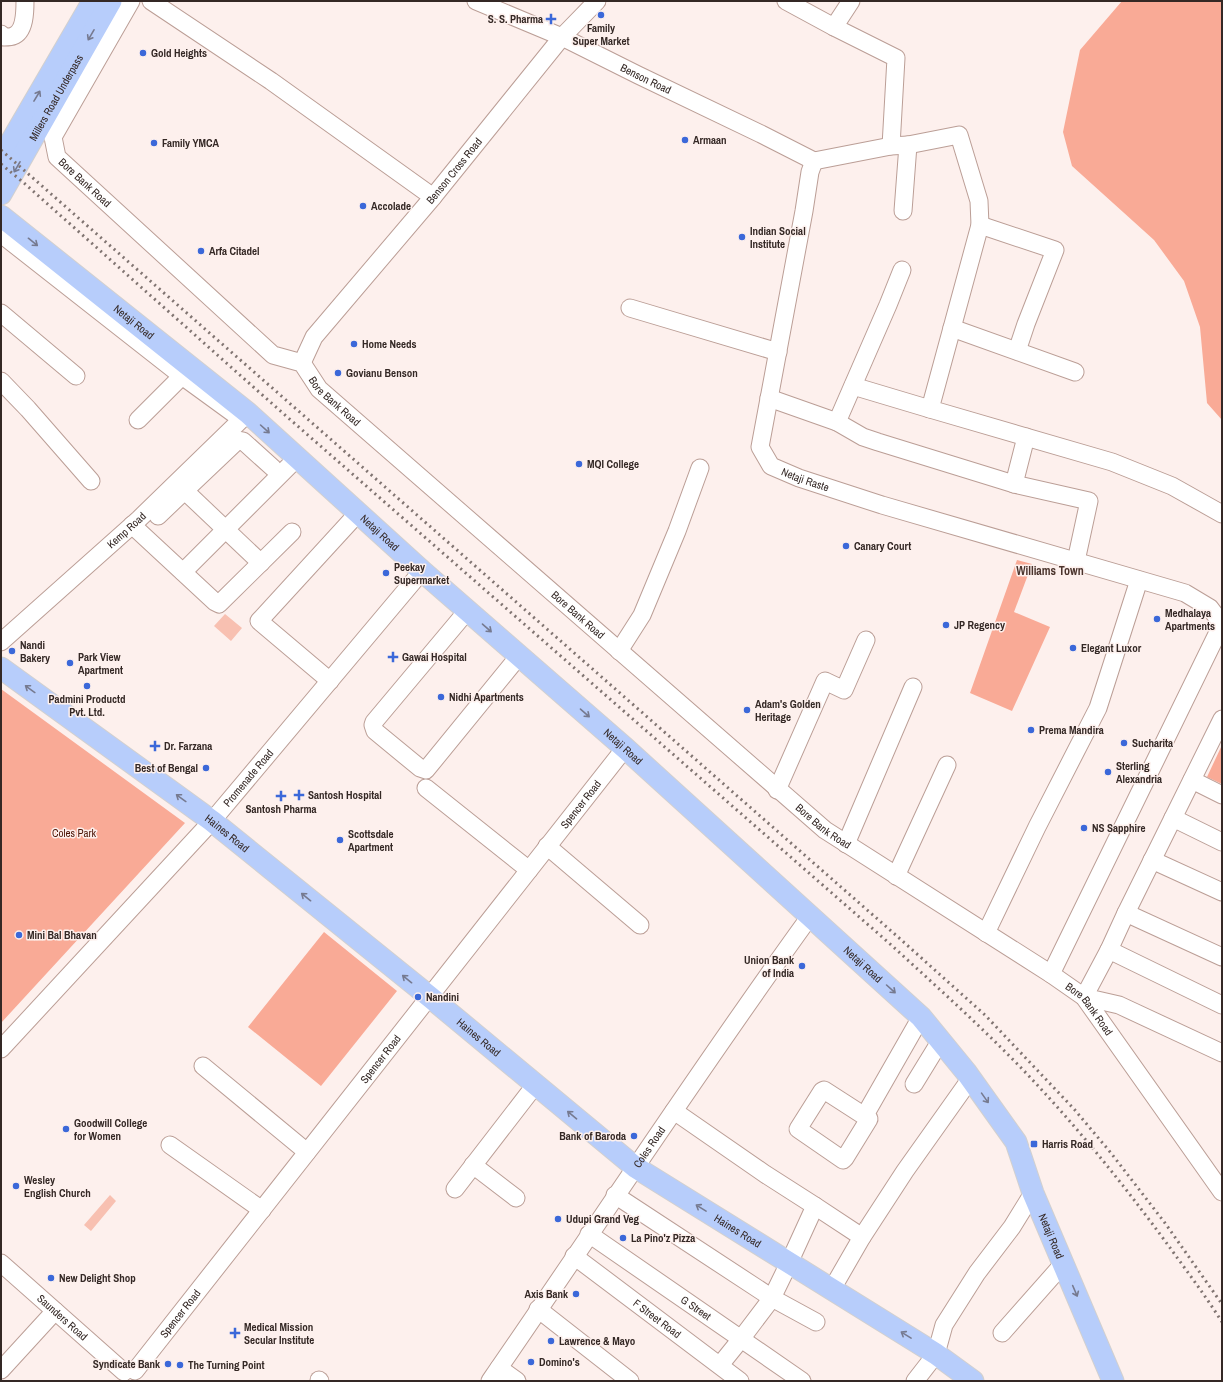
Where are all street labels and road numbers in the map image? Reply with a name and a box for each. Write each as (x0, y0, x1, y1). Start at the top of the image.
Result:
street label: Millers Road Underpass (26, 52, 86, 143)
street label: Benson Road (618, 60, 674, 97)
street label: Benson Cross Road (423, 135, 485, 207)
street label: Bore Bank Road (56, 155, 114, 210)
street label: Netaji Road (111, 302, 157, 342)
street label: Bore Bank Road (306, 374, 363, 429)
street label: Netaji Raste (779, 464, 831, 494)
street label: Kemp Road (104, 509, 149, 551)
street label: Netaji Road (357, 511, 402, 554)
street label: Bore Bank Road (548, 588, 608, 642)
street label: Netaji Road (601, 726, 646, 768)
street label: Promenade Road (220, 746, 276, 809)
street label: Spencer Road (557, 777, 604, 831)
street label: Bore Bank Road (793, 801, 854, 852)
street label: Haines Road (202, 811, 252, 855)
street label: Netaji Road (841, 943, 885, 986)
street label: Bore Bank Road (1063, 979, 1116, 1038)
street label: Haines Road (454, 1015, 503, 1060)
street label: Spencer Road (357, 1032, 404, 1086)
street label: Coles Road (630, 1124, 668, 1170)
street label: Haines Road (712, 1211, 764, 1251)
street label: Netaji Road (1036, 1211, 1067, 1261)
street label: Spencer Road (157, 1287, 204, 1341)
street label: Saunders Road (34, 1291, 91, 1343)
street label: G Street (678, 1293, 714, 1323)
street label: F Street Road (630, 1296, 684, 1341)

